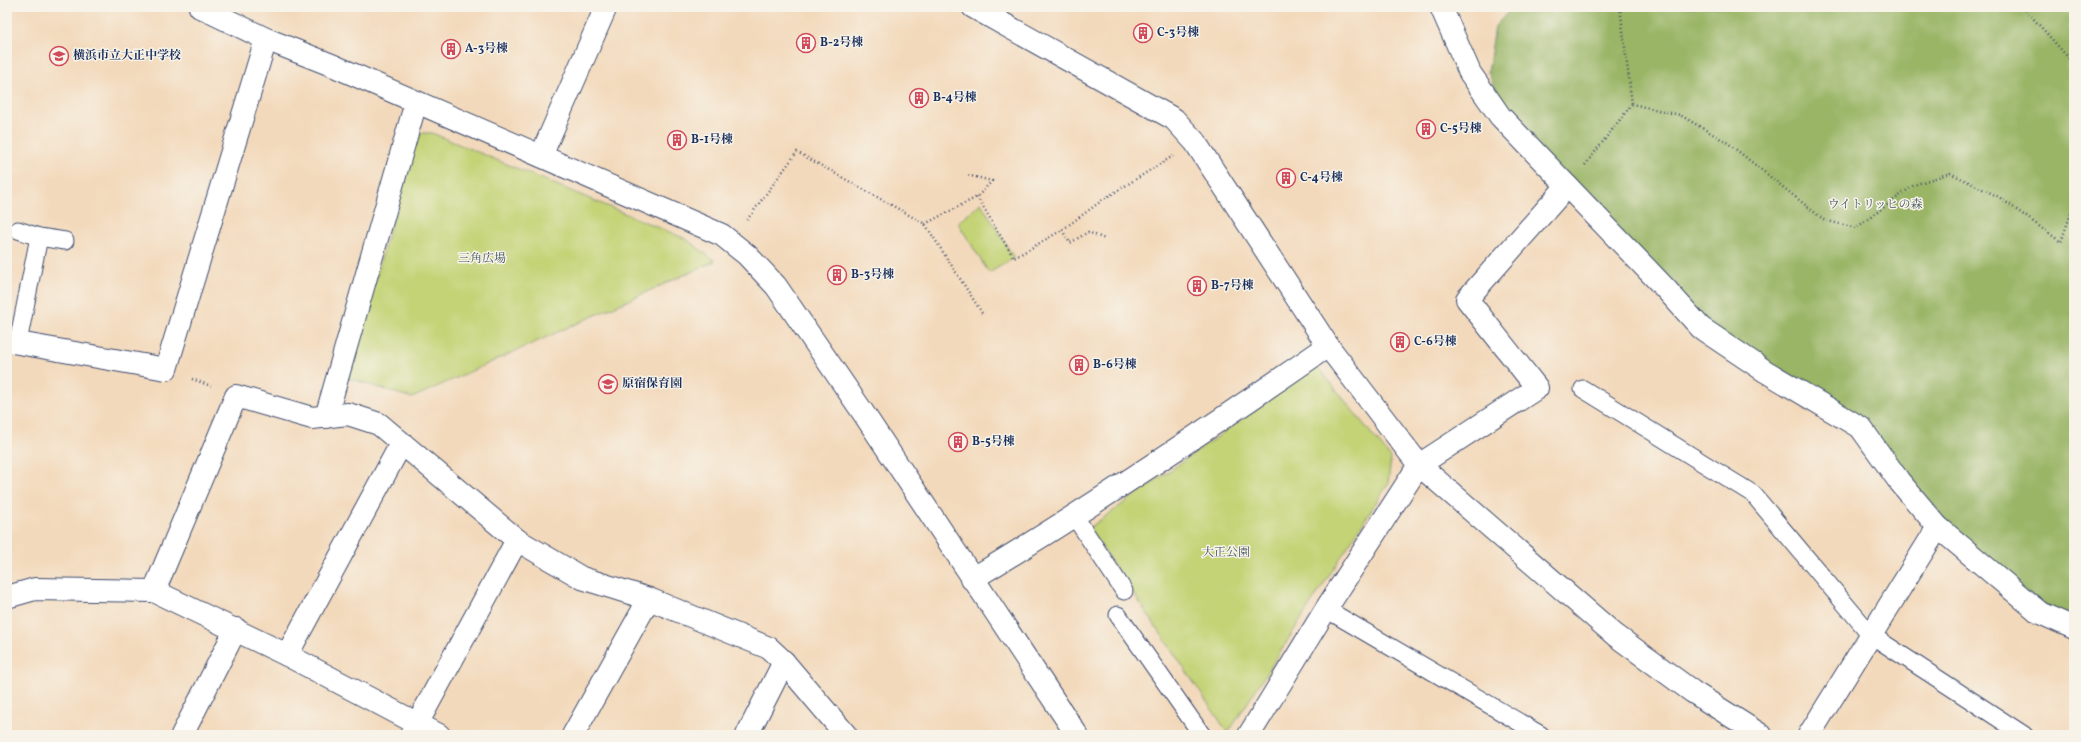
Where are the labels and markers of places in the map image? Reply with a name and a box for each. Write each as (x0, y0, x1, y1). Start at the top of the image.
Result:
building icon: C-3号棟 (1132, 22, 1154, 44)
place label: C-3号棟 (1157, 25, 1199, 41)
building icon: B-2号棟 (795, 32, 817, 54)
place label: B-2号棟 (820, 35, 863, 51)
building icon: A-3号棟 (440, 38, 462, 60)
place label: A-3号棟 (465, 41, 508, 57)
school or university icon: 横浜市立大正中学校 (48, 45, 70, 67)
place label: 横浜市立大正中学校 (73, 48, 181, 64)
building icon: B-4号棟 (908, 87, 930, 109)
place label: B-4号棟 (933, 90, 977, 106)
building icon: C-5号棟 (1415, 118, 1437, 140)
place label: C-5号棟 (1440, 121, 1482, 137)
building icon: B-1号棟 (666, 129, 688, 151)
place label: B-1号棟 (691, 132, 733, 148)
building icon: C-4号棟 (1275, 167, 1297, 189)
place label: C-4号棟 (1300, 170, 1343, 186)
building icon: B-3号棟 (826, 264, 848, 286)
place label: B-3号棟 (851, 267, 894, 283)
building icon: B-7号棟 (1186, 275, 1208, 297)
place label: B-7号棟 (1211, 278, 1254, 294)
building icon: C-6号棟 (1389, 331, 1411, 353)
place label: C-6号棟 (1414, 334, 1457, 350)
building icon: B-6号棟 (1068, 354, 1090, 376)
place label: B-6号棟 (1093, 357, 1137, 373)
school or university icon: 原宿保育園 (597, 373, 619, 395)
place label: 原宿保育園 (622, 376, 682, 392)
building icon: B-5号棟 (947, 431, 969, 453)
place label: B-5号棟 (972, 434, 1015, 450)

